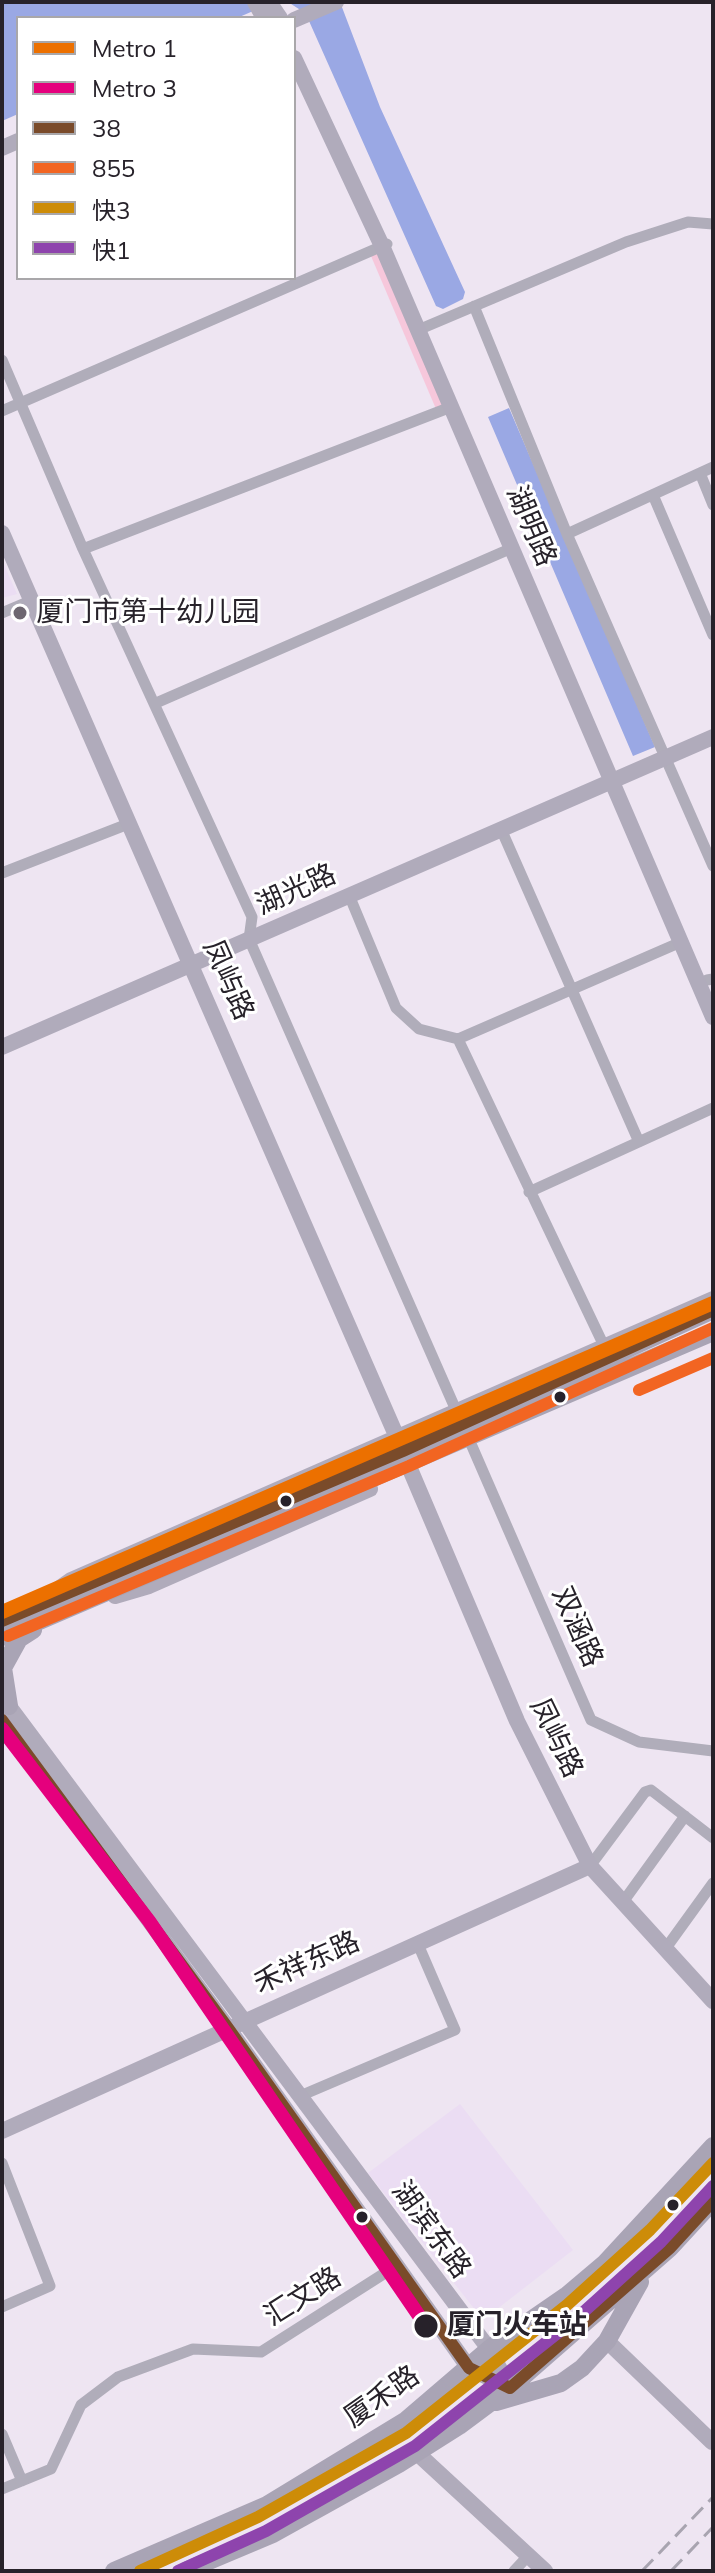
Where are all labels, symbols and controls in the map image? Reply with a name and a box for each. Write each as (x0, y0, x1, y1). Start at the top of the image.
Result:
legend (16, 16, 296, 280)
text: Metro 1 (92, 33, 177, 63)
text: Metro 3 (92, 73, 177, 103)
text: 38 (92, 113, 121, 143)
text: 855 (92, 153, 135, 183)
text: 快3 (92, 195, 130, 225)
text: 快1 (92, 235, 130, 265)
street label: 湖明路 (499, 481, 563, 571)
place label: 厦门市第十幼儿园 (36, 596, 260, 630)
marker: 厦门市第十幼儿园 (11, 604, 29, 622)
street label: 湖光路 (251, 858, 341, 922)
street label: 凤屿路 (196, 935, 260, 1025)
unlabelled marker (552, 1389, 568, 1405)
unlabelled marker (278, 1493, 294, 1509)
street label: 双涵路 (545, 1582, 609, 1672)
street label: 凤屿路 (522, 1693, 590, 1783)
street label: 禾祥东路 (249, 1925, 365, 2001)
street label: 湖滨东路 (384, 2175, 478, 2285)
unlabelled marker (665, 2197, 681, 2213)
unlabelled marker (354, 2209, 370, 2225)
street label: 汇文路 (258, 2260, 348, 2334)
place label: 厦门火车站 (447, 2309, 587, 2343)
marker: 厦门火车站 (412, 2312, 440, 2340)
street label: 厦禾路 (338, 2359, 426, 2435)

